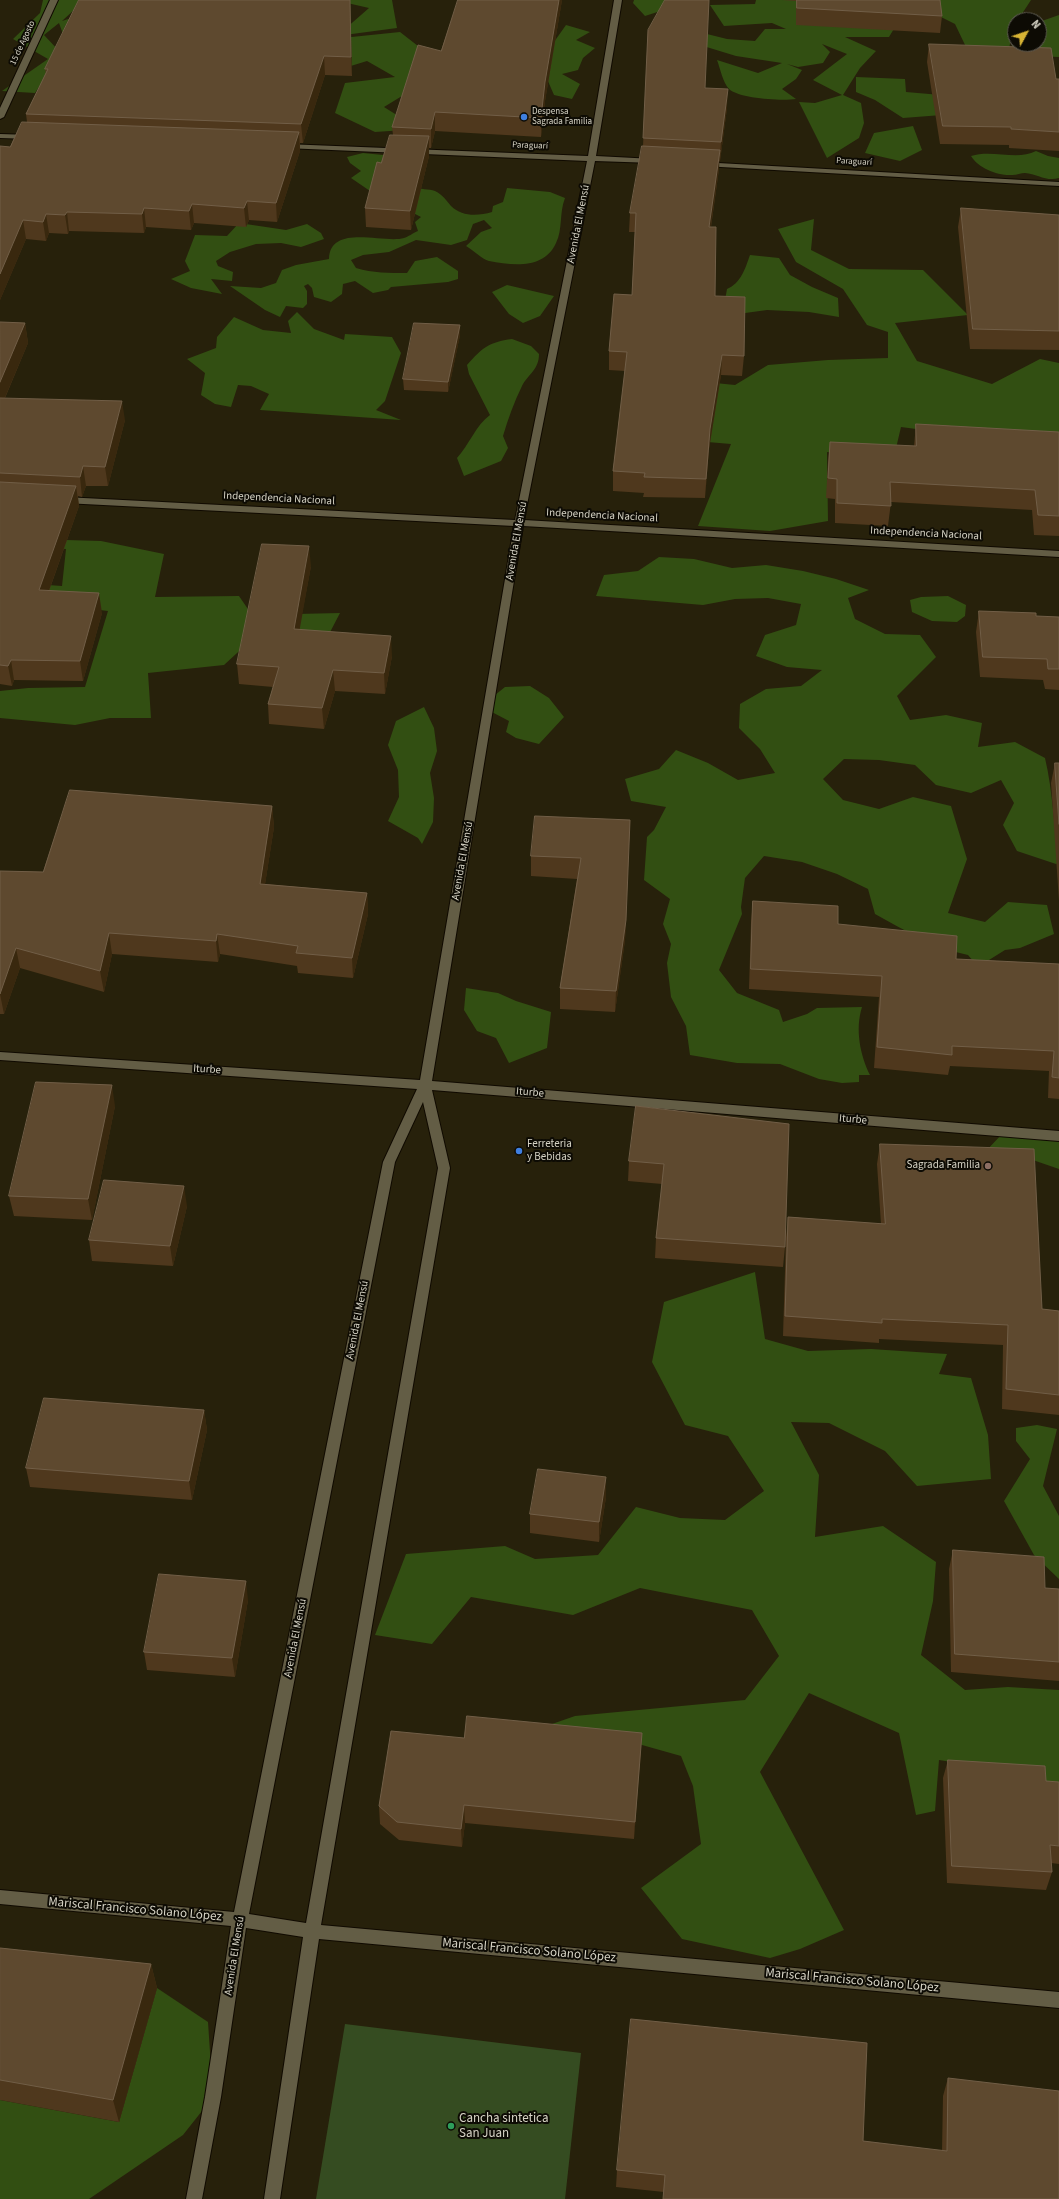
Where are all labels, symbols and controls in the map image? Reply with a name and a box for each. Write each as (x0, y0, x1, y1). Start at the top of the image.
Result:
north arrow (1007, 12, 1047, 52)
text: N (1028, 17, 1044, 32)
street label: 15 de Agosto (8, 19, 38, 67)
place label: Despensa Sagrada Familia (532, 107, 592, 128)
marker: Despensa Sagrada Familia (519, 112, 529, 122)
street label: Paraguarí (512, 140, 548, 152)
street label: Paraguarí (836, 156, 872, 168)
street label: Avenida El Mensú (565, 184, 593, 264)
street label: Independencia Nacional (223, 489, 335, 509)
street label: Avenida El Mensú (504, 501, 530, 581)
street label: Independencia Nacional (546, 506, 658, 526)
street label: Independencia Nacional (870, 524, 982, 544)
street label: Avenida El Mensú (450, 821, 476, 901)
street label: Iturbe (193, 1062, 221, 1078)
street label: Iturbe (516, 1085, 544, 1101)
street label: Iturbe (839, 1112, 867, 1128)
place label: Ferreteria y Bebidas (527, 1138, 572, 1164)
marker: Ferreteria y Bebidas (514, 1146, 524, 1156)
place label: Sagrada Familia (907, 1159, 980, 1173)
marker: Sagrada Familia (983, 1161, 993, 1171)
street label: Avenida El Mensú (344, 1280, 372, 1360)
street label: Avenida El Mensú (282, 1598, 310, 1678)
street label: Mariscal Francisco Solano López (47, 1895, 223, 1925)
street label: Avenida El Mensú (222, 1916, 248, 1996)
street label: Mariscal Francisco Solano López (441, 1936, 617, 1966)
street label: Mariscal Francisco Solano López (764, 1966, 940, 1996)
place label: Cancha sintetica San Juan (459, 2111, 548, 2142)
marker: Cancha sintetica San Juan (446, 2121, 456, 2131)

